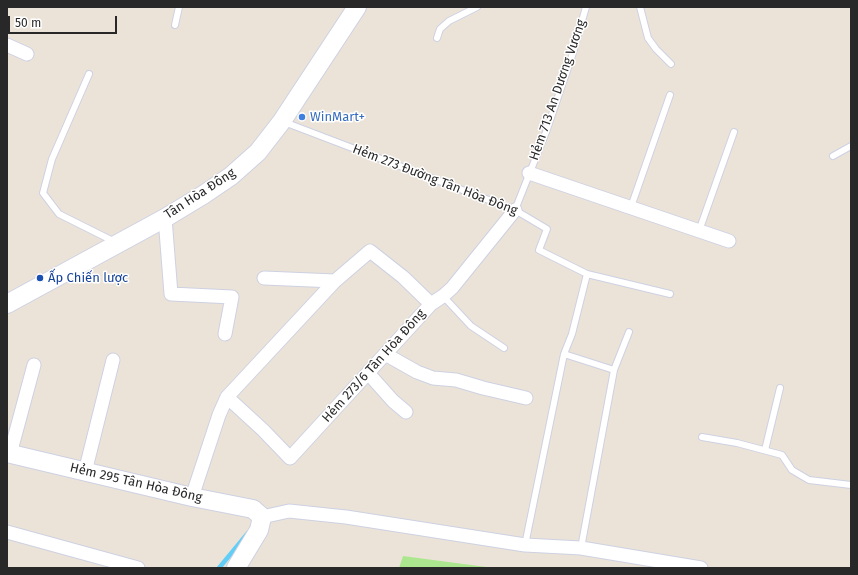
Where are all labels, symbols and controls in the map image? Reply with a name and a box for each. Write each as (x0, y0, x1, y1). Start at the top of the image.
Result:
scale bar (10, 8, 119, 34)
text: 50 m (15, 16, 41, 30)
street label: Hẻm 713 An Dương Vương (526, 17, 590, 163)
place label: WinMart+ (310, 109, 365, 125)
marker: WinMart+ (297, 112, 307, 122)
street label: Hẻm 273 Đường Tân Hòa Đông (350, 141, 520, 219)
street label: Tân Hòa Đông (162, 165, 238, 223)
place label: Ấp Chiến lược (48, 270, 128, 286)
marker: Ấp Chiến lược (35, 273, 45, 283)
street label: Hẻm 273/6 Tân Hòa Đông (319, 306, 429, 426)
street label: Hẻm 295 Tân Hòa Đông (68, 460, 204, 506)

